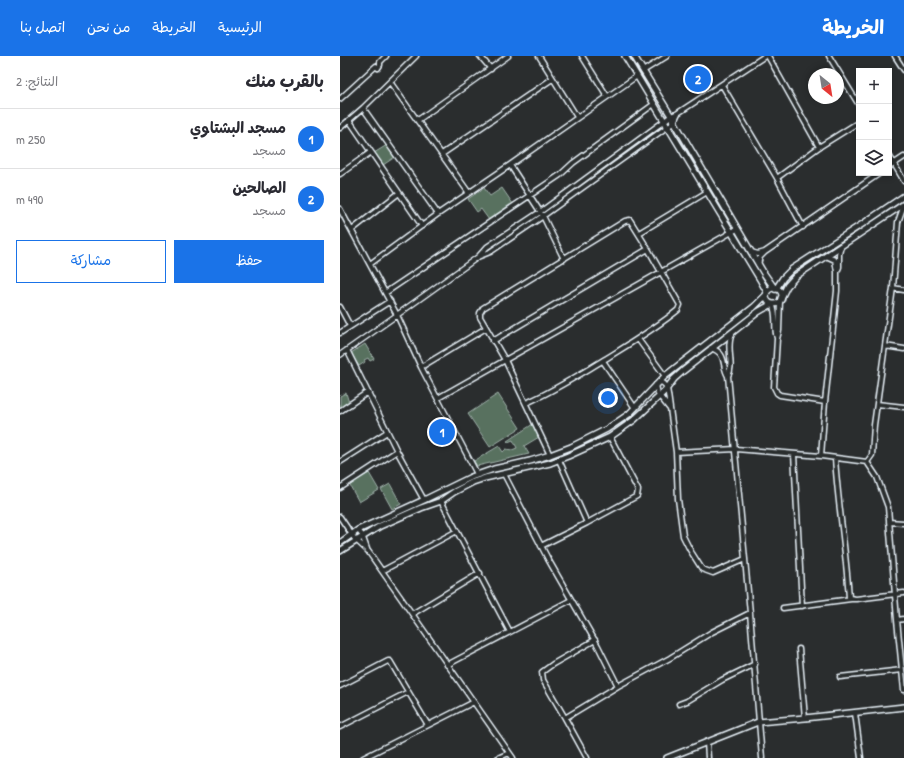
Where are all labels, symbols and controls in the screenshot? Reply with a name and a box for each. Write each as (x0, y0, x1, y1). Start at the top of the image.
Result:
text: الخريطة (822, 14, 884, 40)
text: اتصل بنا (20, 17, 65, 36)
text: من نحن (87, 17, 130, 36)
text: الخريطة (152, 17, 196, 36)
text: الرئيسية (218, 17, 262, 36)
pin: 2 (685, 64, 711, 94)
north arrow (808, 68, 844, 104)
map controls (856, 68, 892, 176)
button: + (856, 68, 892, 104)
text: بالقرب منك (246, 69, 324, 92)
text: النتائج: 2 (16, 72, 58, 90)
button: − (856, 104, 892, 140)
text: مسجد البشتاوي (190, 117, 286, 138)
text: 250 m (16, 130, 45, 148)
text: 1 (309, 130, 313, 148)
button: layers (856, 140, 892, 176)
text: مسجد (253, 141, 286, 159)
text: الصالحين (233, 177, 286, 198)
text: 490 m (16, 190, 43, 208)
text: 2 (308, 190, 314, 208)
text: مسجد (253, 201, 286, 219)
button: مشاركة (16, 240, 166, 283)
button: حفظ (174, 240, 324, 283)
your location (598, 388, 618, 408)
pin: 1 (429, 417, 455, 447)

